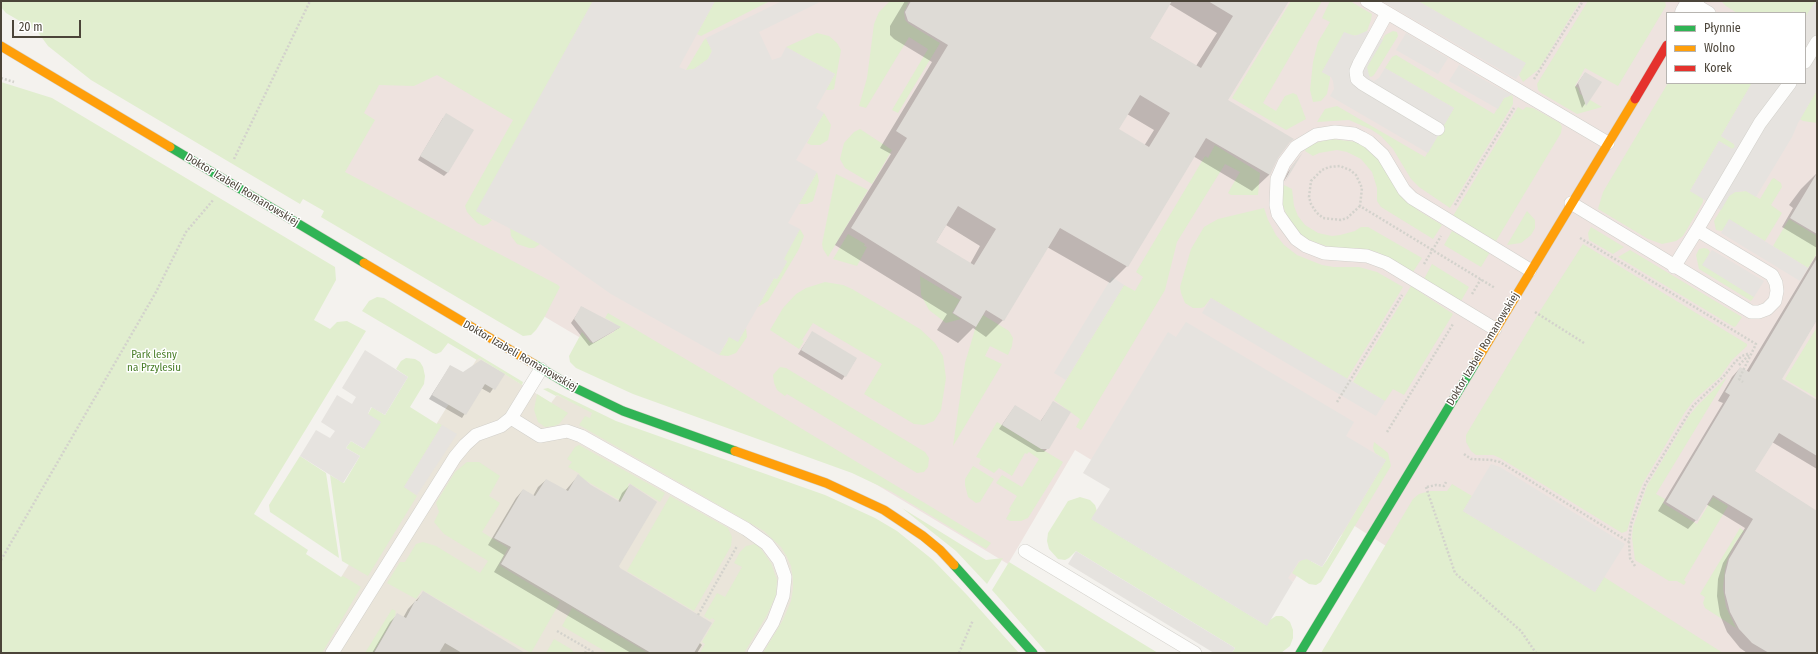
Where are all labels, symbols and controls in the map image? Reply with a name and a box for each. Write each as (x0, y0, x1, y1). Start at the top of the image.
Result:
scale bar (14, 12, 83, 38)
legend (1666, 12, 1806, 84)
text: 20 m (19, 20, 43, 34)
text: Płynnie (1704, 21, 1741, 35)
text: Wolno (1704, 41, 1735, 55)
text: Korek (1704, 61, 1732, 75)
street label: Doktor Izabeli Romanowskiej (183, 151, 301, 229)
street label: Doktor Izabeli Romanowskiej (1444, 290, 1522, 408)
street label: Doktor Izabeli Romanowskiej (460, 318, 580, 394)
park label: Park leśny na Przylesiu (127, 348, 181, 374)

